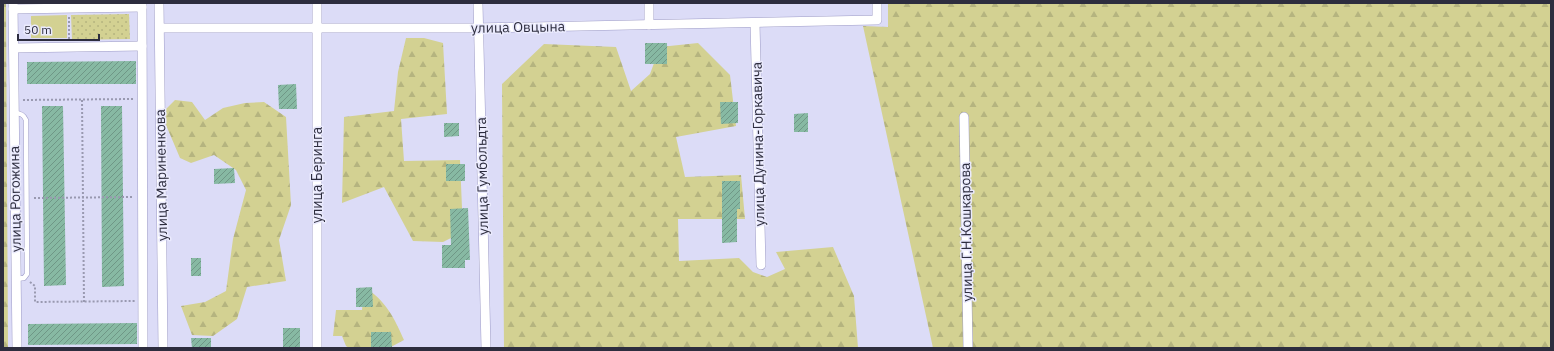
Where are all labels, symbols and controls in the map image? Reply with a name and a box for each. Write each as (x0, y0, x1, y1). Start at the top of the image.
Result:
scale bar (18, 16, 99, 42)
street label: улица Овцына (471, 17, 566, 37)
text: 50 m (24, 22, 52, 37)
street label: улица Дунина-Горкавича (748, 61, 768, 226)
street label: улица Мариненкова (151, 108, 171, 241)
street label: улица Гумбольдта (472, 116, 492, 235)
street label: улица Беринга (308, 126, 326, 223)
street label: улица Рогожина (5, 145, 25, 252)
street label: улица Г.Н.Кошкарова (956, 162, 976, 302)

